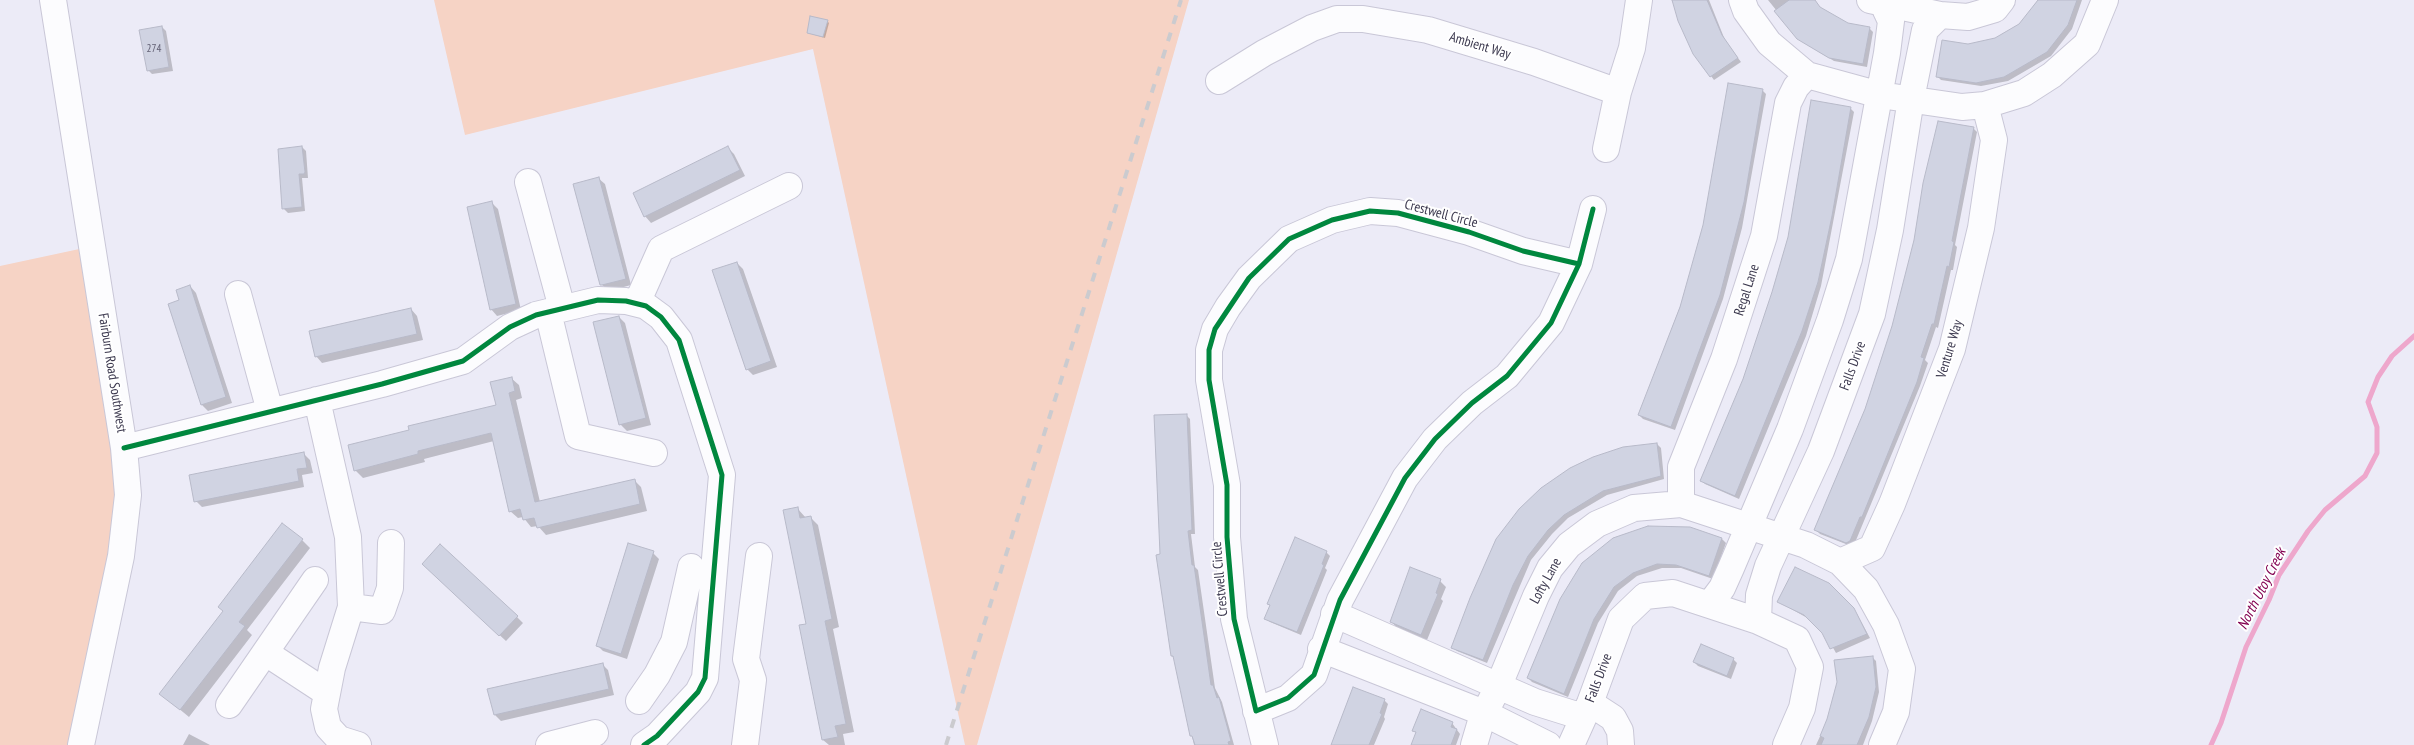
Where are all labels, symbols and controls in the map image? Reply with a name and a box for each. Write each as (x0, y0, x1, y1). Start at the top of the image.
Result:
street label: Ambient Way (1447, 29, 1513, 63)
house number: 274 (147, 42, 161, 56)
street label: Crestwell Circle (1403, 196, 1479, 232)
street label: Regal Lane (1731, 262, 1763, 318)
street label: Fairburn Road Southwest (94, 312, 130, 434)
street label: Venture Way (1933, 318, 1967, 380)
street label: Falls Drive (1836, 339, 1870, 393)
street label: Crestwell Circle (1208, 541, 1232, 617)
water label: North Utoy Creek (2234, 545, 2290, 633)
street label: Lofty Lane (1527, 555, 1565, 607)
street label: Falls Drive (1582, 651, 1616, 705)

